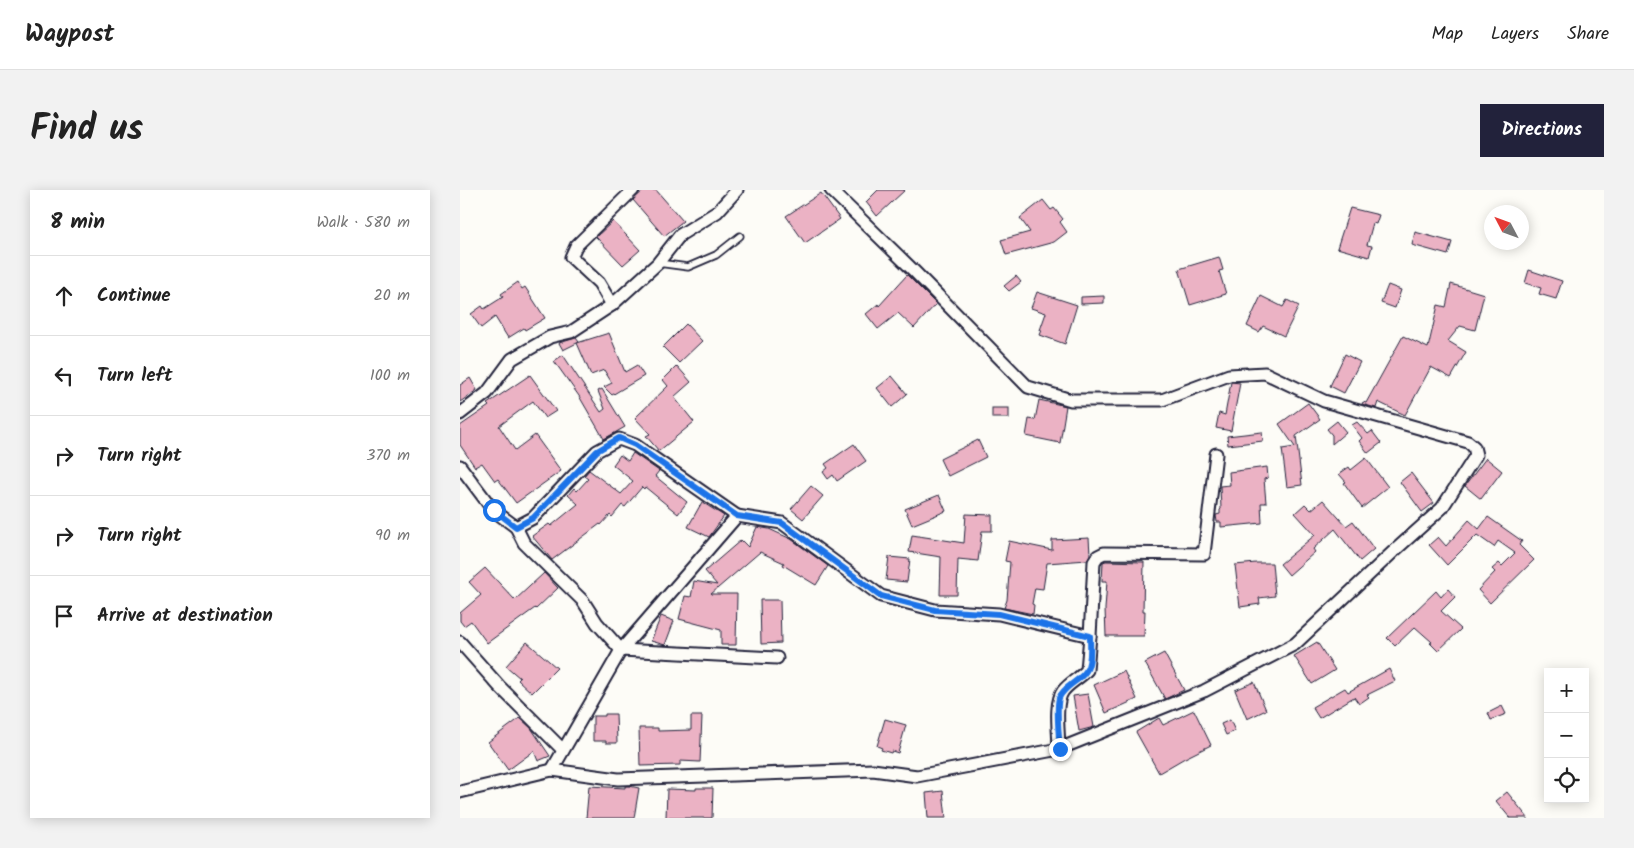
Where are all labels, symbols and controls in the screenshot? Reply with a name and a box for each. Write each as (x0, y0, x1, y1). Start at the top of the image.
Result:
text: Waypost (25, 15, 114, 54)
text: Map (1432, 20, 1463, 49)
text: Layers (1491, 20, 1539, 49)
text: Share (1567, 20, 1609, 49)
text: Find us (30, 102, 143, 158)
button: Directions (1480, 104, 1604, 157)
north arrow (1484, 205, 1529, 250)
text: 8 min (50, 206, 105, 239)
text: Walk · 580 m (317, 210, 410, 235)
text: Continue (97, 281, 170, 311)
icon: ahead (50, 282, 78, 310)
text: 20 m (374, 283, 410, 308)
text: Turn left (97, 361, 172, 391)
icon: left (50, 362, 78, 390)
text: 100 m (370, 363, 410, 388)
text: Turn right (97, 441, 182, 471)
icon: right (50, 442, 78, 470)
text: 370 m (366, 443, 410, 468)
route start (483, 499, 506, 522)
text: Turn right (97, 521, 182, 551)
icon: right (50, 522, 78, 550)
text: 90 m (375, 523, 410, 548)
text: Arrive at destination (97, 601, 273, 631)
icon: arrive (50, 602, 78, 630)
map controls (1544, 668, 1589, 803)
button: + (1544, 668, 1589, 713)
button: − (1544, 713, 1589, 758)
route end (1049, 738, 1072, 761)
button: locate (1544, 758, 1589, 803)

